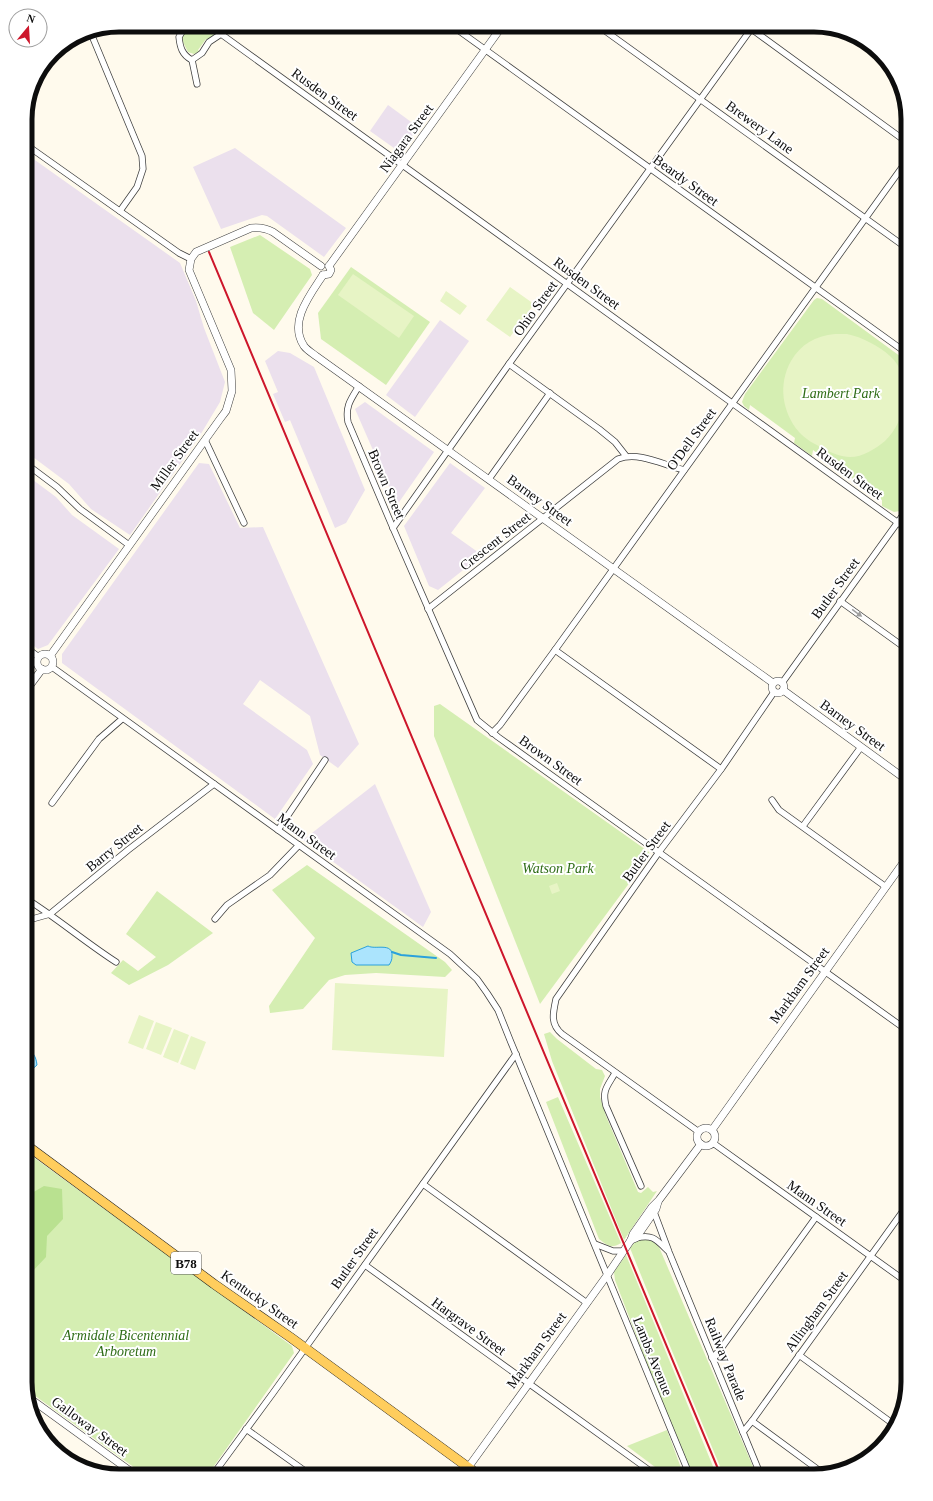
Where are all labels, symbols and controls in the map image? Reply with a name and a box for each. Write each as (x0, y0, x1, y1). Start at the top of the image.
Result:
north arrow (8, 8, 48, 48)
text: N (25, 12, 37, 25)
street label: Rusden Street (289, 65, 361, 124)
street label: Brewery Lane (723, 98, 796, 157)
street label: Niagara Street (377, 101, 436, 175)
street label: Beardy Street (650, 152, 721, 209)
street label: Rusden Street (551, 254, 623, 313)
street label: Ohio Street (510, 278, 560, 339)
park label: Lambert Park (801, 386, 881, 401)
street label: O'Dell Street (664, 405, 719, 473)
street label: Miller Street (147, 427, 201, 493)
street label: Rusden Street (814, 444, 886, 503)
street label: Brown Street (365, 447, 408, 521)
street label: Barney Street (504, 472, 575, 529)
street label: Crescent Street (457, 509, 534, 574)
street label: Butler Street (808, 555, 862, 621)
one-way arrow (852, 609, 862, 617)
street label: Barney Street (817, 697, 888, 754)
street label: Brown Street (516, 733, 585, 788)
street label: Mann Street (274, 810, 339, 863)
street label: Butler Street (619, 818, 673, 884)
street label: Barry Street (83, 820, 146, 875)
park label: Watson Park (522, 861, 594, 876)
street label: Markham Street (767, 944, 832, 1026)
street label: Mann Street (784, 1178, 849, 1229)
street label: Butler Street (328, 1225, 381, 1292)
road number: B78 (171, 1252, 201, 1274)
street label: Kentucky Street (218, 1267, 301, 1332)
street label: Allingham Street (782, 1268, 851, 1355)
street label: Hargrave Street (429, 1294, 509, 1358)
street label: Markham Street (504, 1309, 569, 1391)
street label: Lambs Avenue (630, 1315, 675, 1398)
street label: Railway Parade (702, 1315, 749, 1403)
park label: Armidale Bicentennial Arboretum (62, 1328, 189, 1359)
street label: Galloway Street (49, 1394, 131, 1459)

